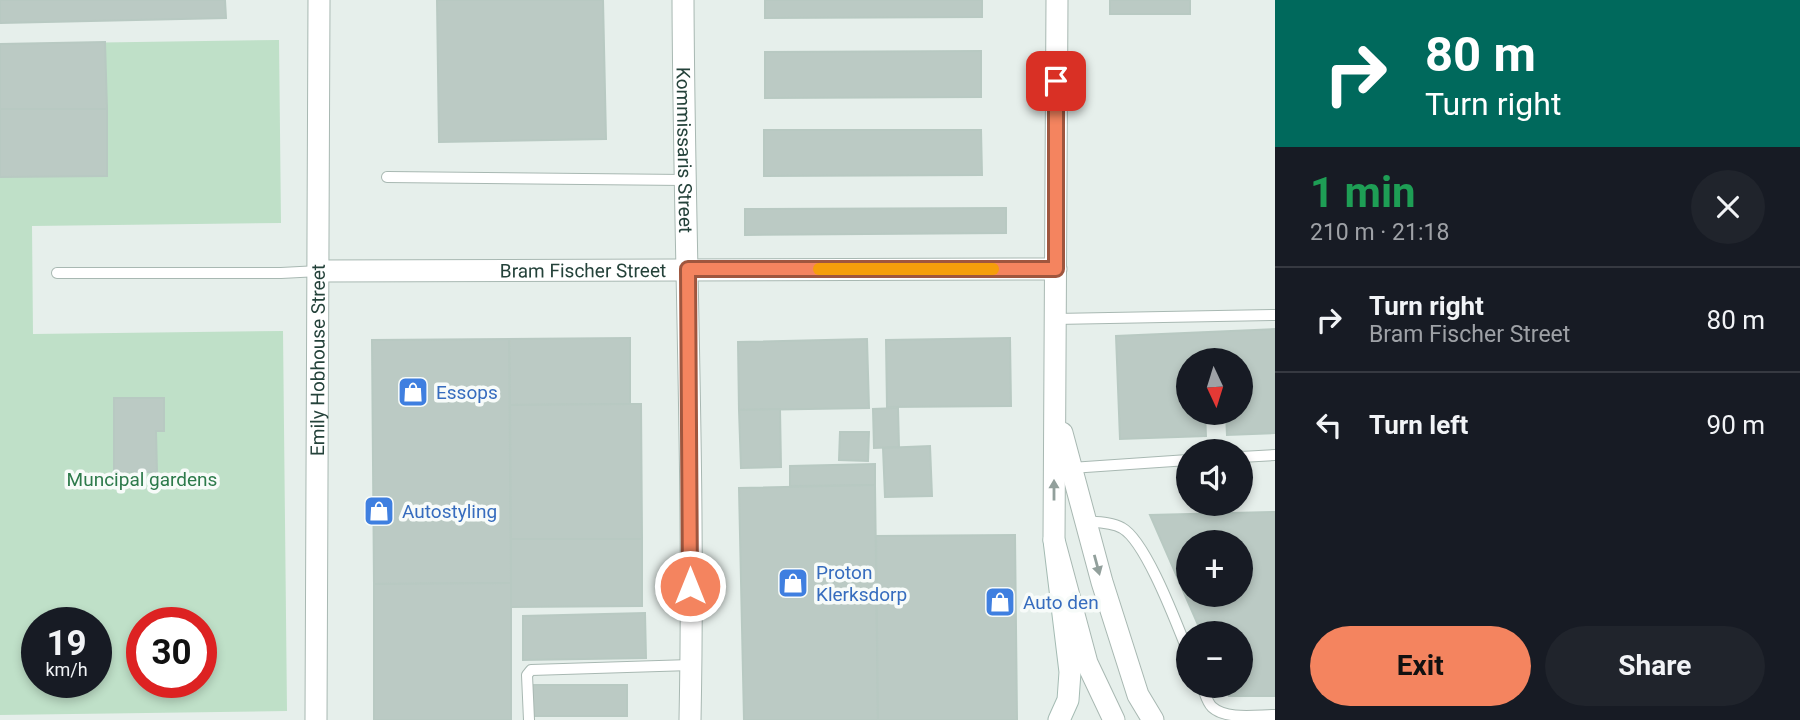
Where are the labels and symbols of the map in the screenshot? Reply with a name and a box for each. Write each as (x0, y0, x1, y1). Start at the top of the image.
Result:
pin (1026, 51, 1086, 111)
street label: Kommissaris Street (672, 67, 698, 233)
street label: Bram Fischer Street (500, 259, 666, 282)
street label: Emily Hobhouse Street (306, 264, 329, 456)
north arrow (1176, 348, 1253, 425)
shop icon: Essops (396, 375, 430, 409)
place label: Essops (436, 381, 498, 404)
park label: Muncipal gardens (67, 468, 217, 491)
one-way arrow (1048, 479, 1060, 501)
shop icon: Autostyling (362, 494, 396, 528)
place label: Autostyling (402, 500, 497, 523)
position arrow (653, 549, 727, 623)
one-way arrow (1092, 554, 1103, 576)
place label: Proton Klerksdorp (816, 561, 907, 606)
shop icon: Proton Klerksdorp (776, 566, 810, 600)
shop icon: Auto den (983, 585, 1017, 619)
place label: Auto den (1023, 591, 1099, 614)
speed limit sign: 30 (126, 607, 217, 698)

